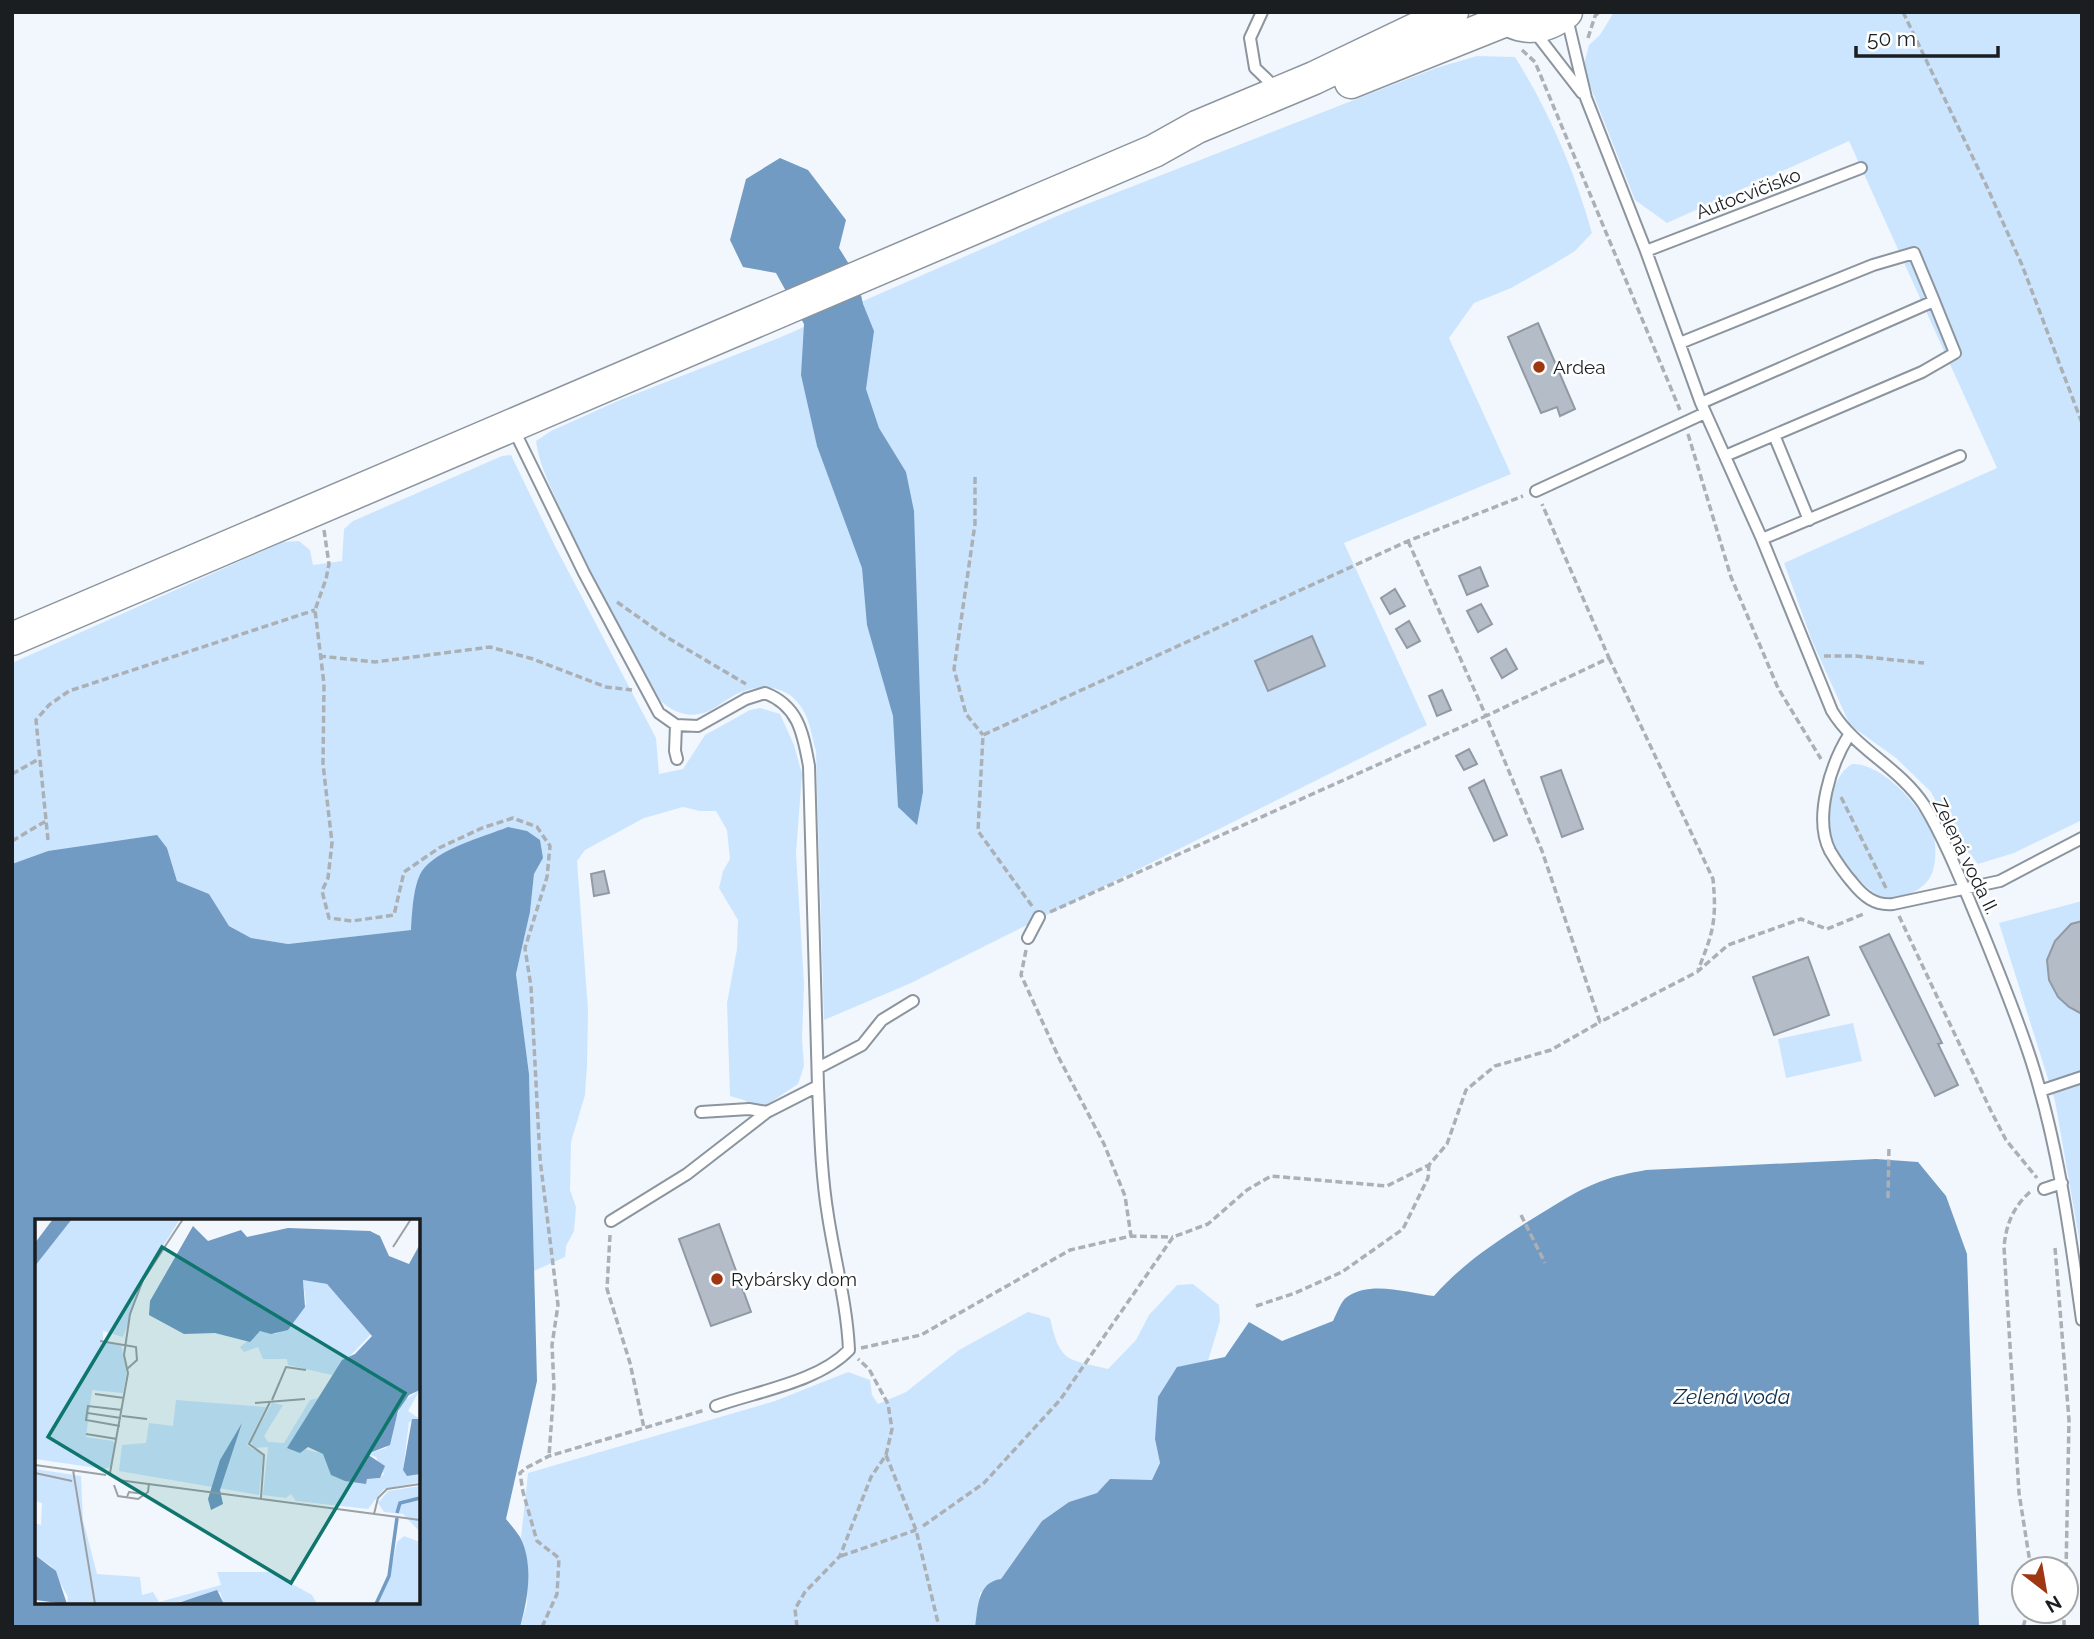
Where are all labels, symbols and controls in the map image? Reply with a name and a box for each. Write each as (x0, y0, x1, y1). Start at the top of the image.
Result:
scale bar (1856, 14, 1998, 58)
text: 50 m (1867, 26, 1916, 51)
street label: Autocvičisko (1692, 163, 1804, 223)
place label: Ardea (1553, 356, 1606, 378)
marker: Ardea (1531, 359, 1547, 375)
street label: Zelená voda II. (1928, 795, 2004, 917)
inset map (35, 1219, 420, 1604)
place label: Rybársky dom (731, 1268, 857, 1290)
marker: Rybársky dom (709, 1271, 725, 1287)
water label: Zelená voda (1673, 1384, 1790, 1409)
north arrow (2010, 1555, 2080, 1625)
text: N (2042, 1591, 2066, 1618)

